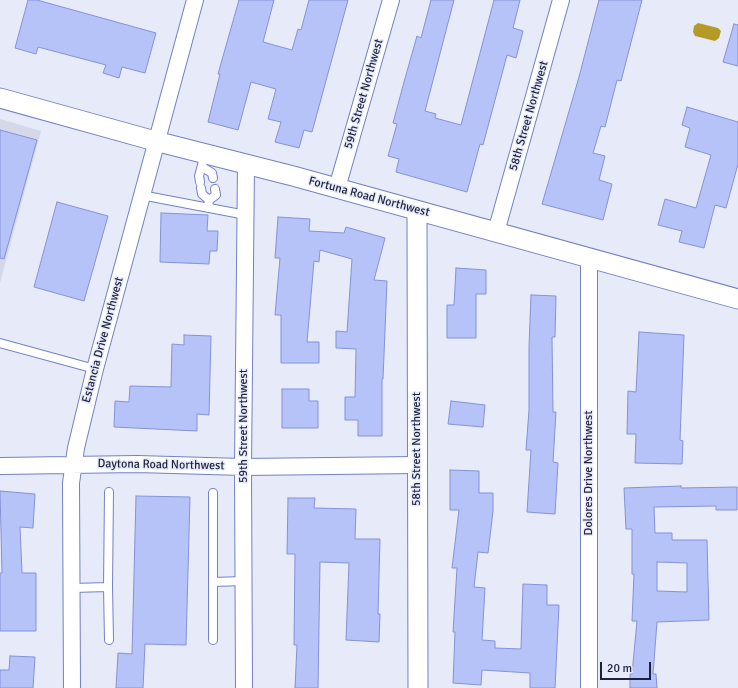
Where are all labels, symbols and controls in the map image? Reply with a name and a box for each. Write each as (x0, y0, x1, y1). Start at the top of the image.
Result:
street label: 59th Street Northwest (341, 37, 387, 151)
street label: 58th Street Northwest (506, 59, 552, 173)
street label: Fortuna Road Northwest (307, 174, 431, 220)
street label: Estancia Drive Northwest (79, 276, 127, 404)
street label: 59th Street Northwest (237, 369, 251, 483)
street label: 58th Street Northwest (410, 392, 424, 506)
street label: Dolores Drive Northwest (582, 411, 596, 535)
street label: Daytona Road Northwest (97, 457, 225, 473)
scale bar (602, 654, 653, 680)
text: 20 m (607, 661, 632, 676)

